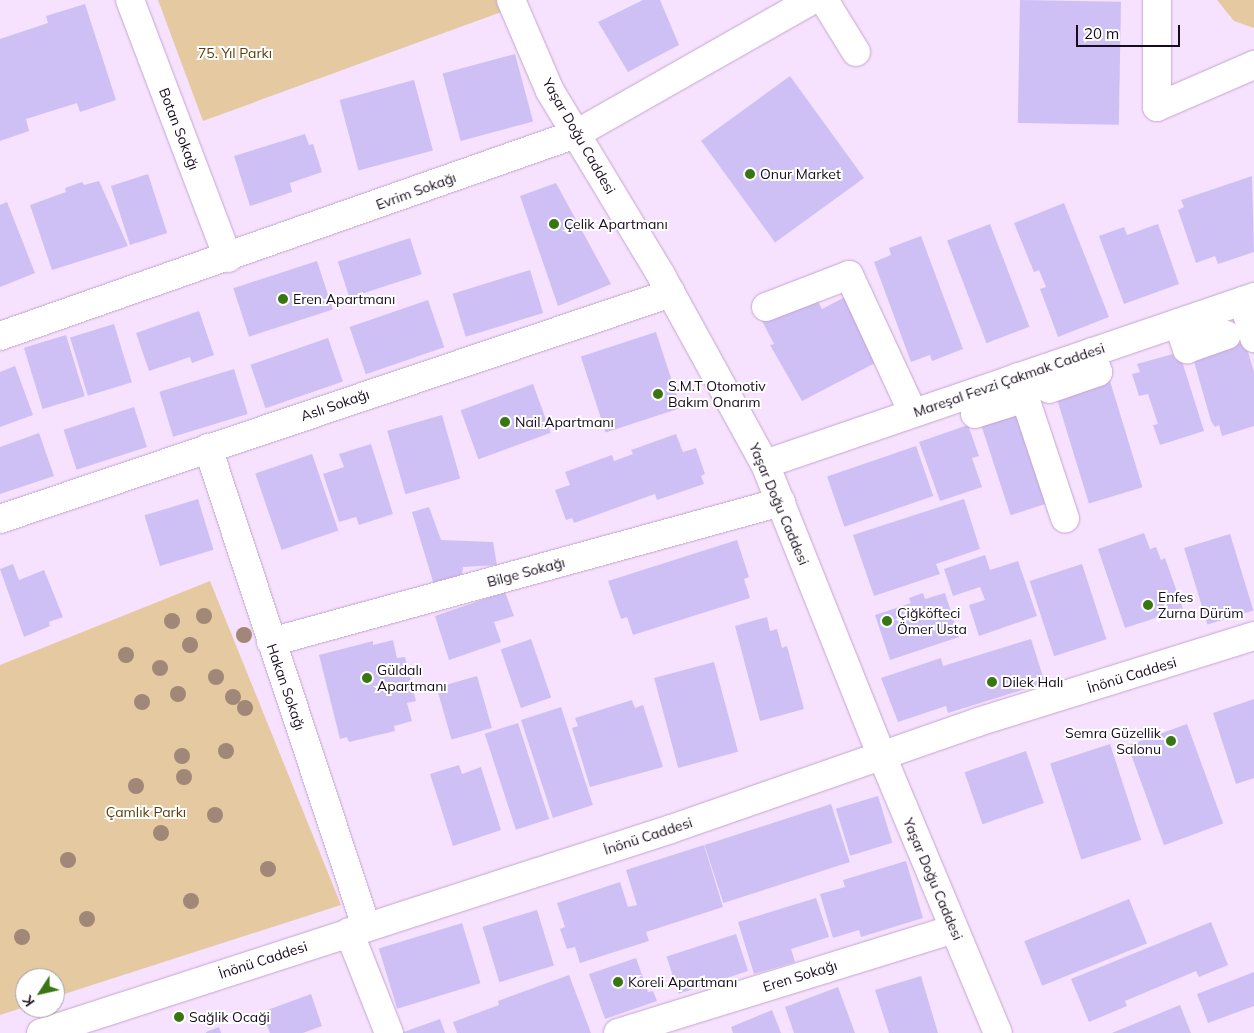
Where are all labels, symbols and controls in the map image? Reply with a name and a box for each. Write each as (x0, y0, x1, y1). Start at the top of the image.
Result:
scale bar (1079, 15, 1183, 47)
text: 20 m (1084, 24, 1119, 43)
park label: 75. Yıl Parkı (198, 45, 272, 61)
street label: Yaşar Doğu Caddesi (539, 75, 619, 197)
street label: Botan Sokağı (156, 86, 202, 172)
place label: Onur Market (760, 166, 841, 182)
marker: Onur Market (744, 168, 756, 180)
street label: Evrim Sokağı (374, 169, 458, 213)
place label: Çelik Apartmanı (564, 216, 668, 232)
marker: Çelik Apartmanı (548, 218, 560, 230)
place label: Eren Apartmanı (293, 291, 395, 307)
marker: Eren Apartmanı (277, 293, 289, 305)
street label: Mareşal Fevzi Çakmak Caddesi (911, 339, 1107, 421)
place label: S.M.T Otomotiv Bakım Onarım (668, 378, 766, 411)
street label: Aslı Sokağı (298, 385, 372, 425)
marker: S.M.T Otomotiv Bakım Onarım (652, 388, 664, 400)
place label: Nail Apartmanı (515, 414, 614, 430)
marker: Nail Apartmanı (499, 416, 511, 428)
street label: Yaşar Doğu Caddesi (746, 440, 812, 568)
street label: Bilge Sokağı (485, 554, 567, 590)
place label: Enfes Zurna Dürüm (1158, 589, 1244, 622)
marker: Enfes Zurna Dürüm (1142, 599, 1154, 611)
place label: Çiğköfteci Ömer Usta (897, 605, 967, 638)
marker: Çiğköfteci Ömer Usta (881, 615, 893, 627)
street label: Hakan Sokağı (263, 641, 309, 733)
street label: İnönü Caddesi (1085, 653, 1179, 697)
place label: Güldalı Apartmanı (377, 662, 447, 694)
marker: Güldalı Apartmanı (361, 672, 373, 684)
place label: Dilek Halı (1002, 674, 1063, 690)
marker: Dilek Halı (986, 676, 998, 688)
place label: Semra Güzellik Salonu (1065, 725, 1161, 758)
marker: Semra Güzellik Salonu (1165, 735, 1177, 747)
park label: Çamlık Parkı (106, 804, 186, 820)
street label: İnönü Caddesi (602, 814, 694, 858)
street label: Yaşar Doğu Caddesi (900, 815, 966, 943)
street label: İnönü Caddesi (217, 938, 309, 982)
street label: Eren Sokağı (761, 957, 839, 995)
north arrow (15, 968, 65, 1018)
place label: Koreli Apartmanı (628, 974, 737, 990)
marker: Koreli Apartmanı (612, 976, 624, 988)
text: K (18, 992, 39, 1010)
place label: Sağlik Ocaği (189, 1009, 270, 1025)
marker: Sağlik Ocaği (173, 1011, 185, 1023)

